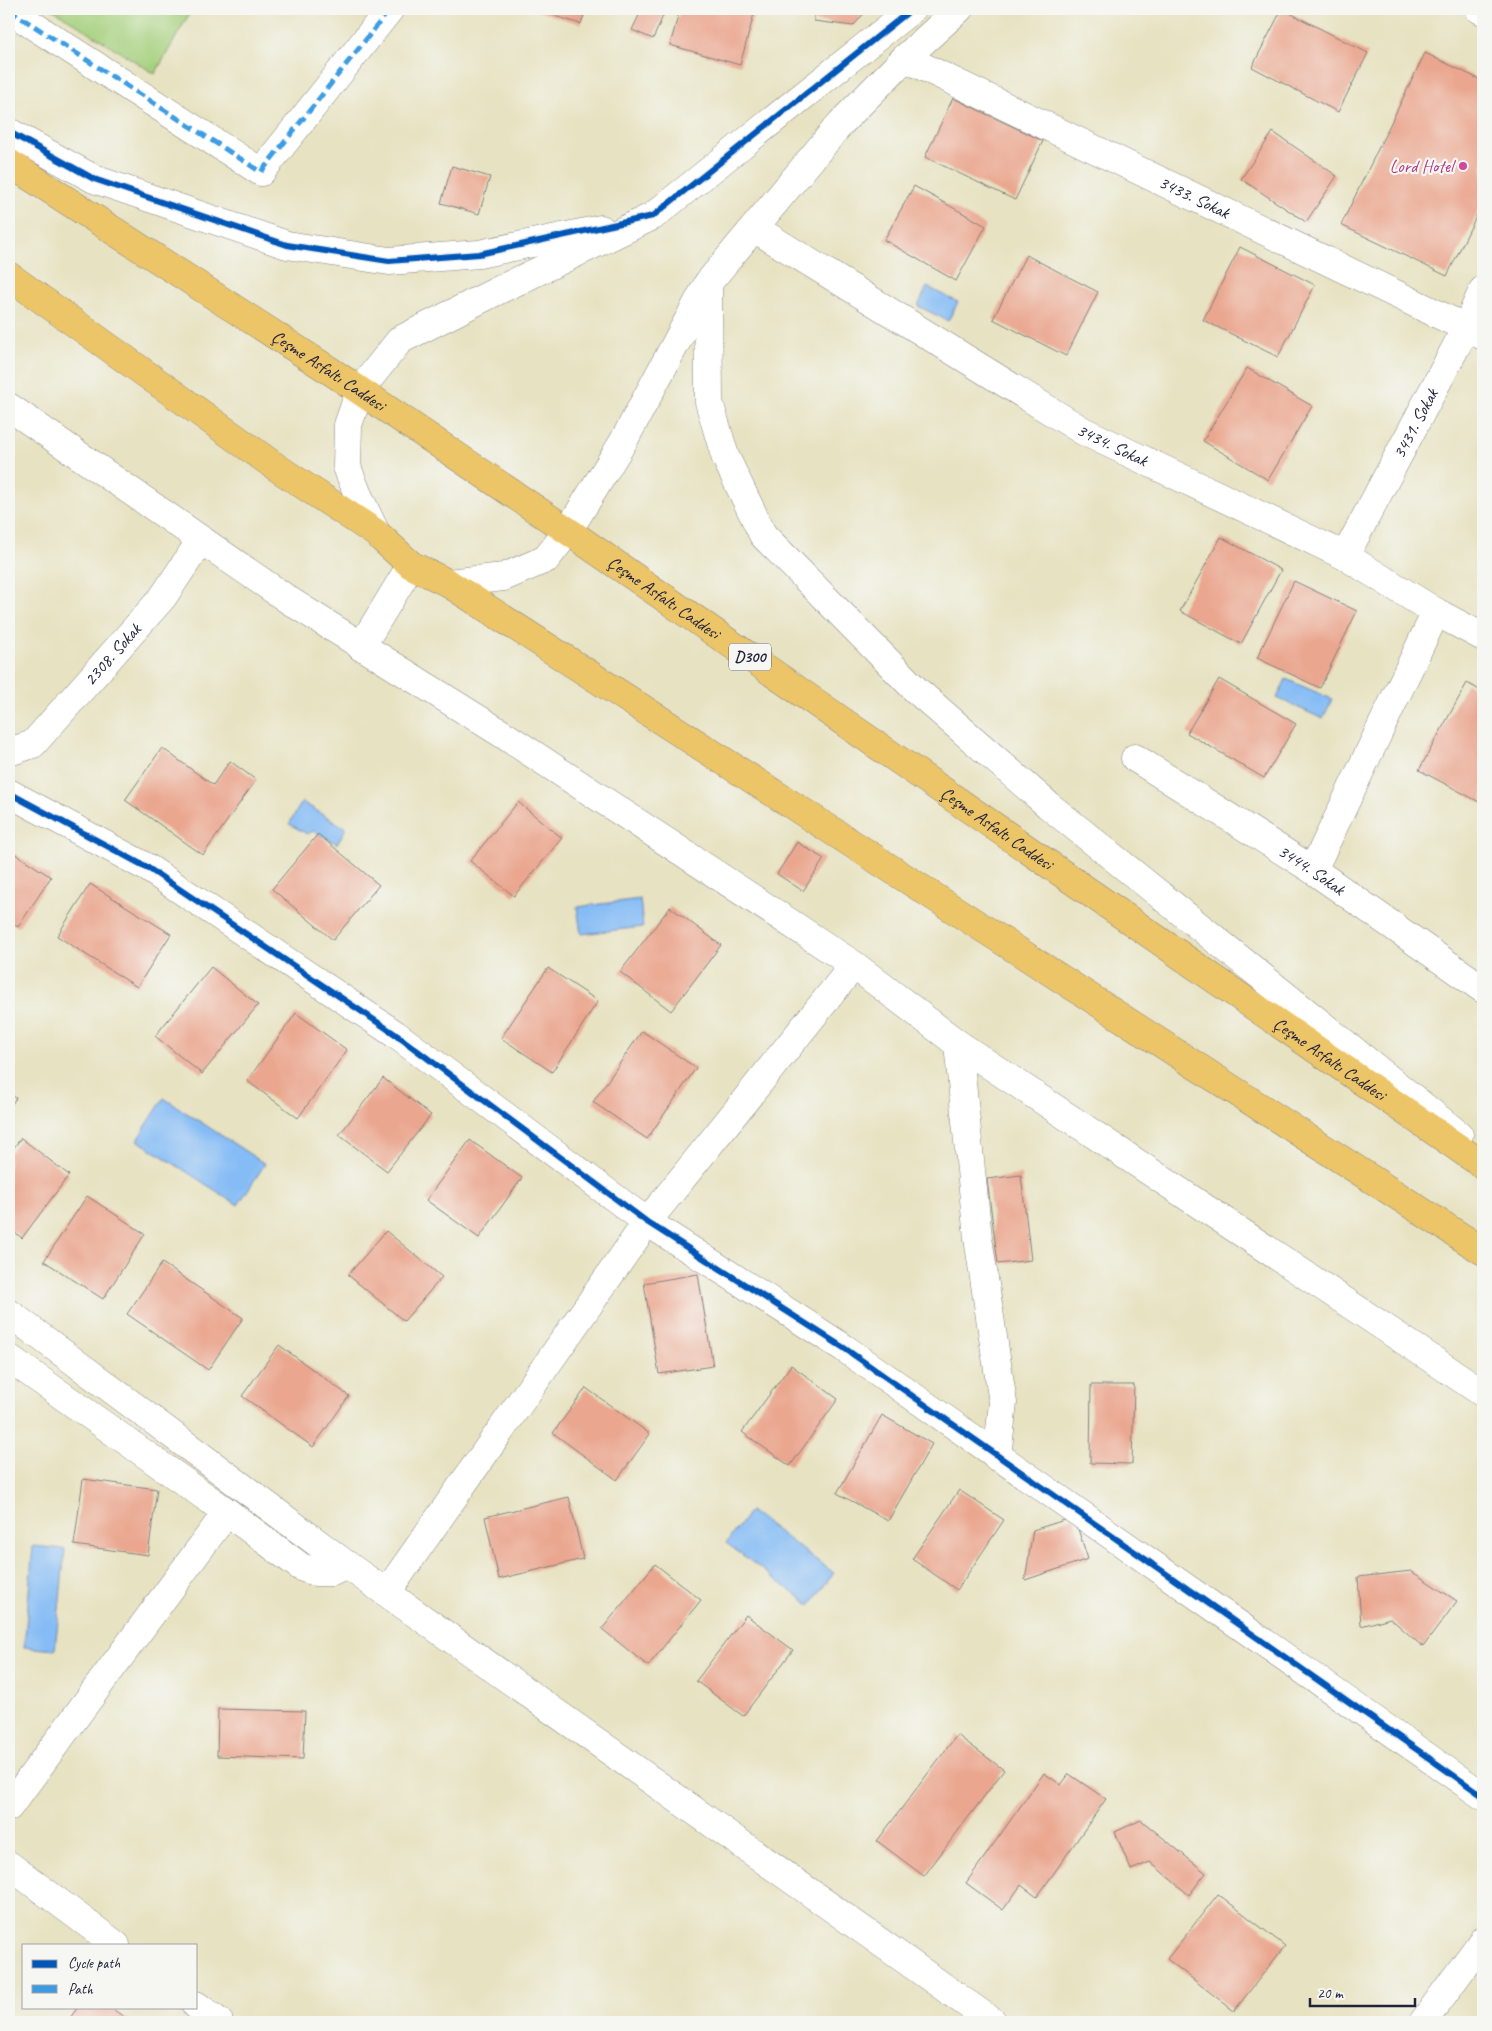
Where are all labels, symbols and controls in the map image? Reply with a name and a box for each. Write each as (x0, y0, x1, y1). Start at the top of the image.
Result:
place label: Lord Hotel (1390, 155, 1456, 177)
marker: Lord Hotel (1457, 160, 1469, 172)
street label: 3433. Sokak (1155, 171, 1234, 224)
street label: Çeşme Asfaltı Caddesi (267, 325, 392, 417)
street label: 3431. Sokak (1388, 384, 1443, 462)
street label: 3434. Sokak (1073, 419, 1152, 472)
street label: Çeşme Asfaltı Caddesi (603, 551, 726, 645)
street label: 2308. Sokak (79, 618, 147, 690)
road number: D300 (729, 644, 771, 670)
street label: Çeşme Asfaltı Caddesi (936, 782, 1059, 876)
street label: 3444. Sokak (1274, 840, 1350, 901)
street label: Çeşme Asfaltı Caddesi (1269, 1012, 1392, 1107)
legend (22, 1944, 198, 2008)
text: Cycle path (68, 1954, 120, 1973)
scale bar (1310, 1976, 1414, 2008)
text: Path (68, 1980, 94, 1999)
text: 20 m (1317, 1984, 1344, 2003)

